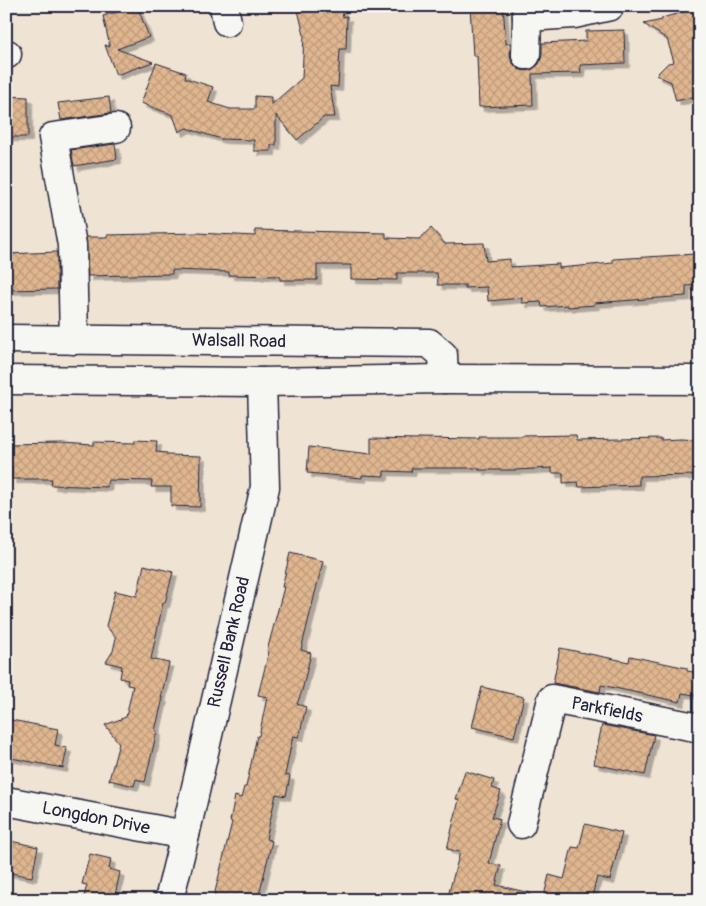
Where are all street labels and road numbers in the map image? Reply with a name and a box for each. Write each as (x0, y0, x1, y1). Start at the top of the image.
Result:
street label: Walsall Road (192, 329, 286, 353)
street label: Russell Bank Road (203, 574, 255, 710)
street label: Parkfields (569, 692, 645, 728)
street label: Longdon Drive (40, 796, 152, 840)

